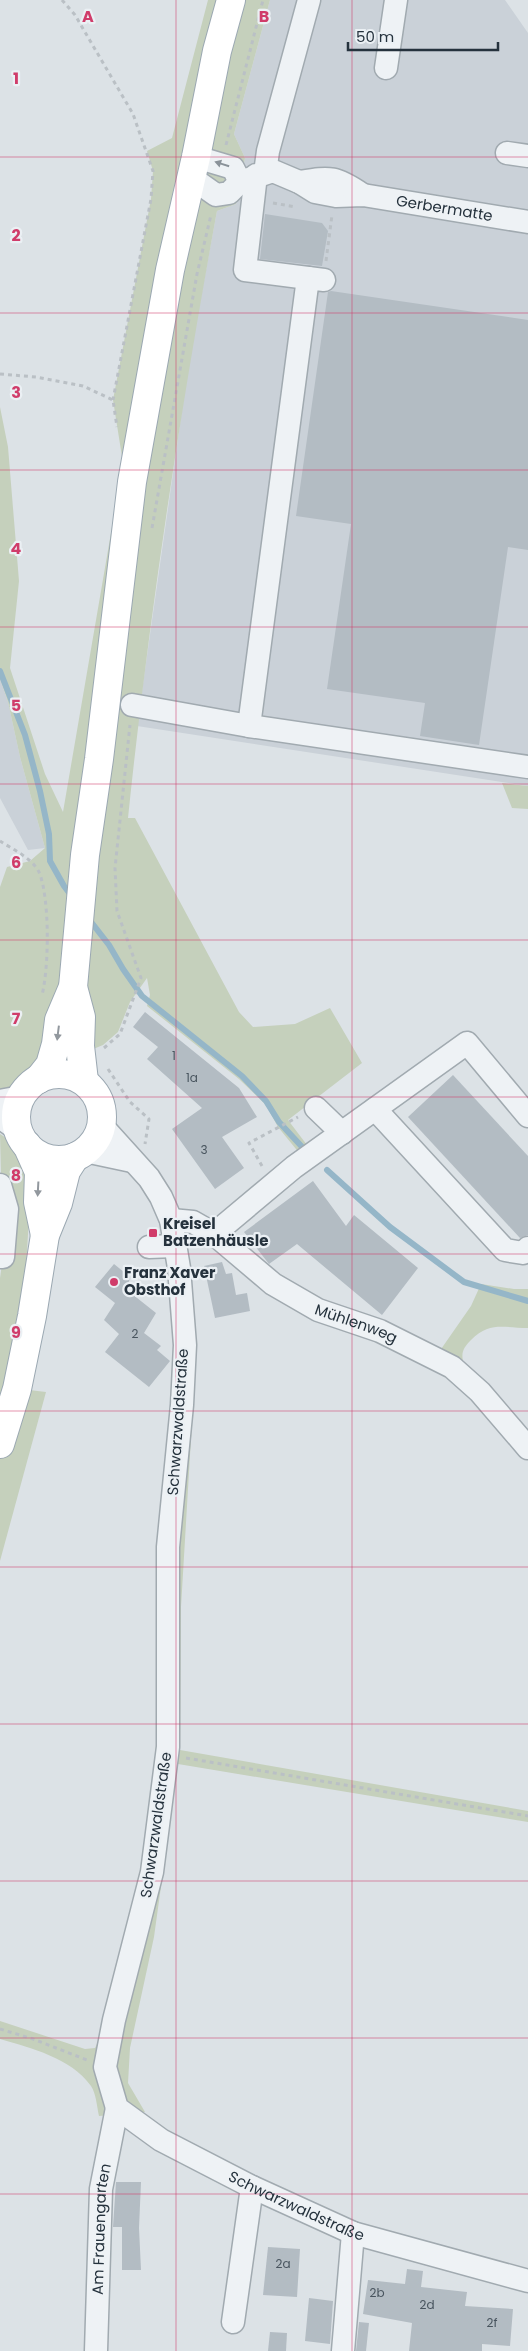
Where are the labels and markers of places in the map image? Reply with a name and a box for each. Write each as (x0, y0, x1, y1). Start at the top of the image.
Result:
place label: Kreisel Batzenhäusle (163, 1213, 268, 1251)
marker: Kreisel Batzenhäusle (147, 1227, 159, 1239)
place label: Franz Xaver Obsthof (124, 1262, 216, 1300)
marker: Franz Xaver Obsthof (108, 1276, 120, 1288)

